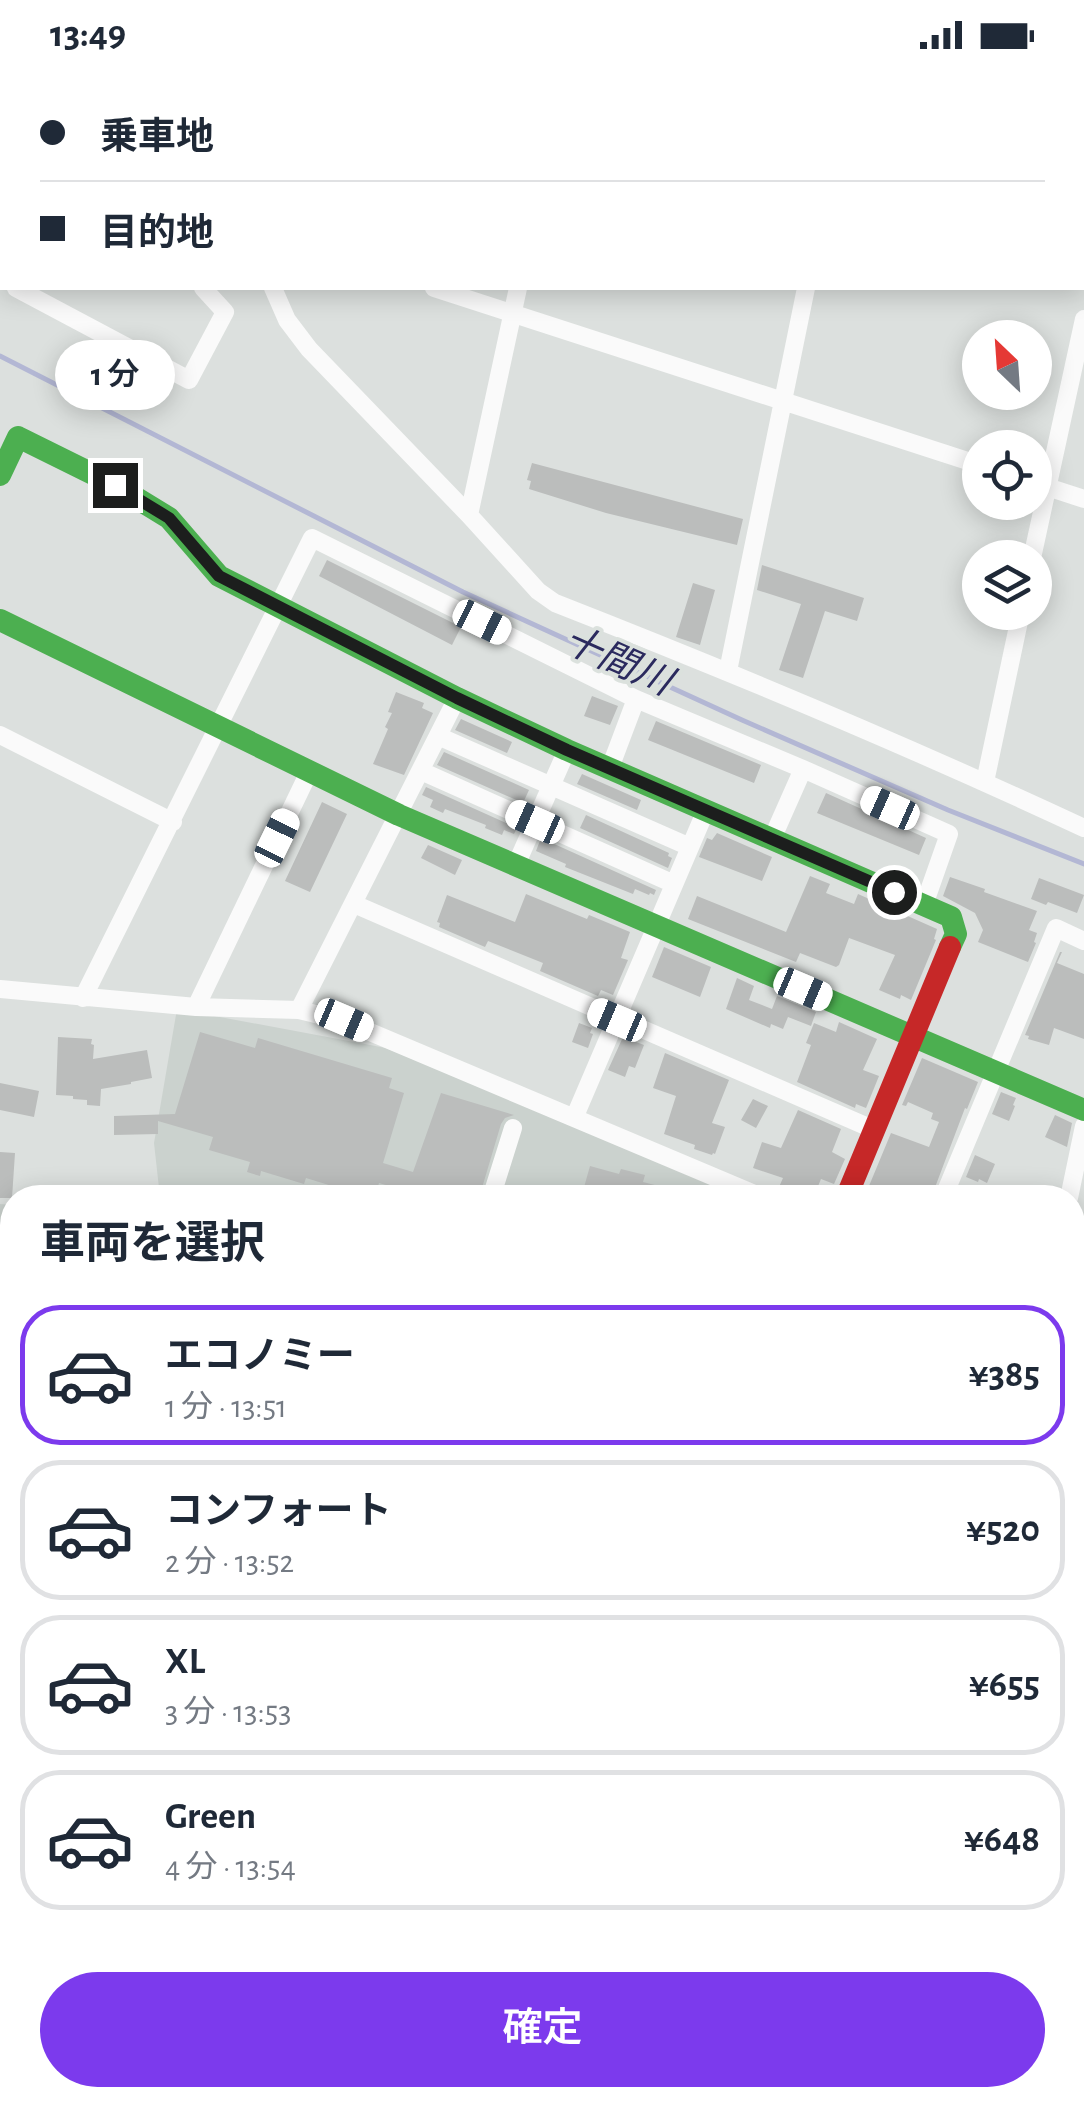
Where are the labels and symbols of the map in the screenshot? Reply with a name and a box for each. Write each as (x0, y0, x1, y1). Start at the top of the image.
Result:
north arrow (962, 320, 1052, 410)
callout: 1 分 (55, 340, 175, 410)
route end (93, 463, 138, 508)
car (448, 595, 516, 649)
water label: 十間川 (557, 620, 681, 704)
car (856, 782, 924, 834)
car (501, 796, 569, 848)
car (250, 804, 304, 872)
route start (872, 870, 917, 915)
car (770, 963, 836, 1015)
car (311, 994, 377, 1046)
car (584, 994, 650, 1046)

